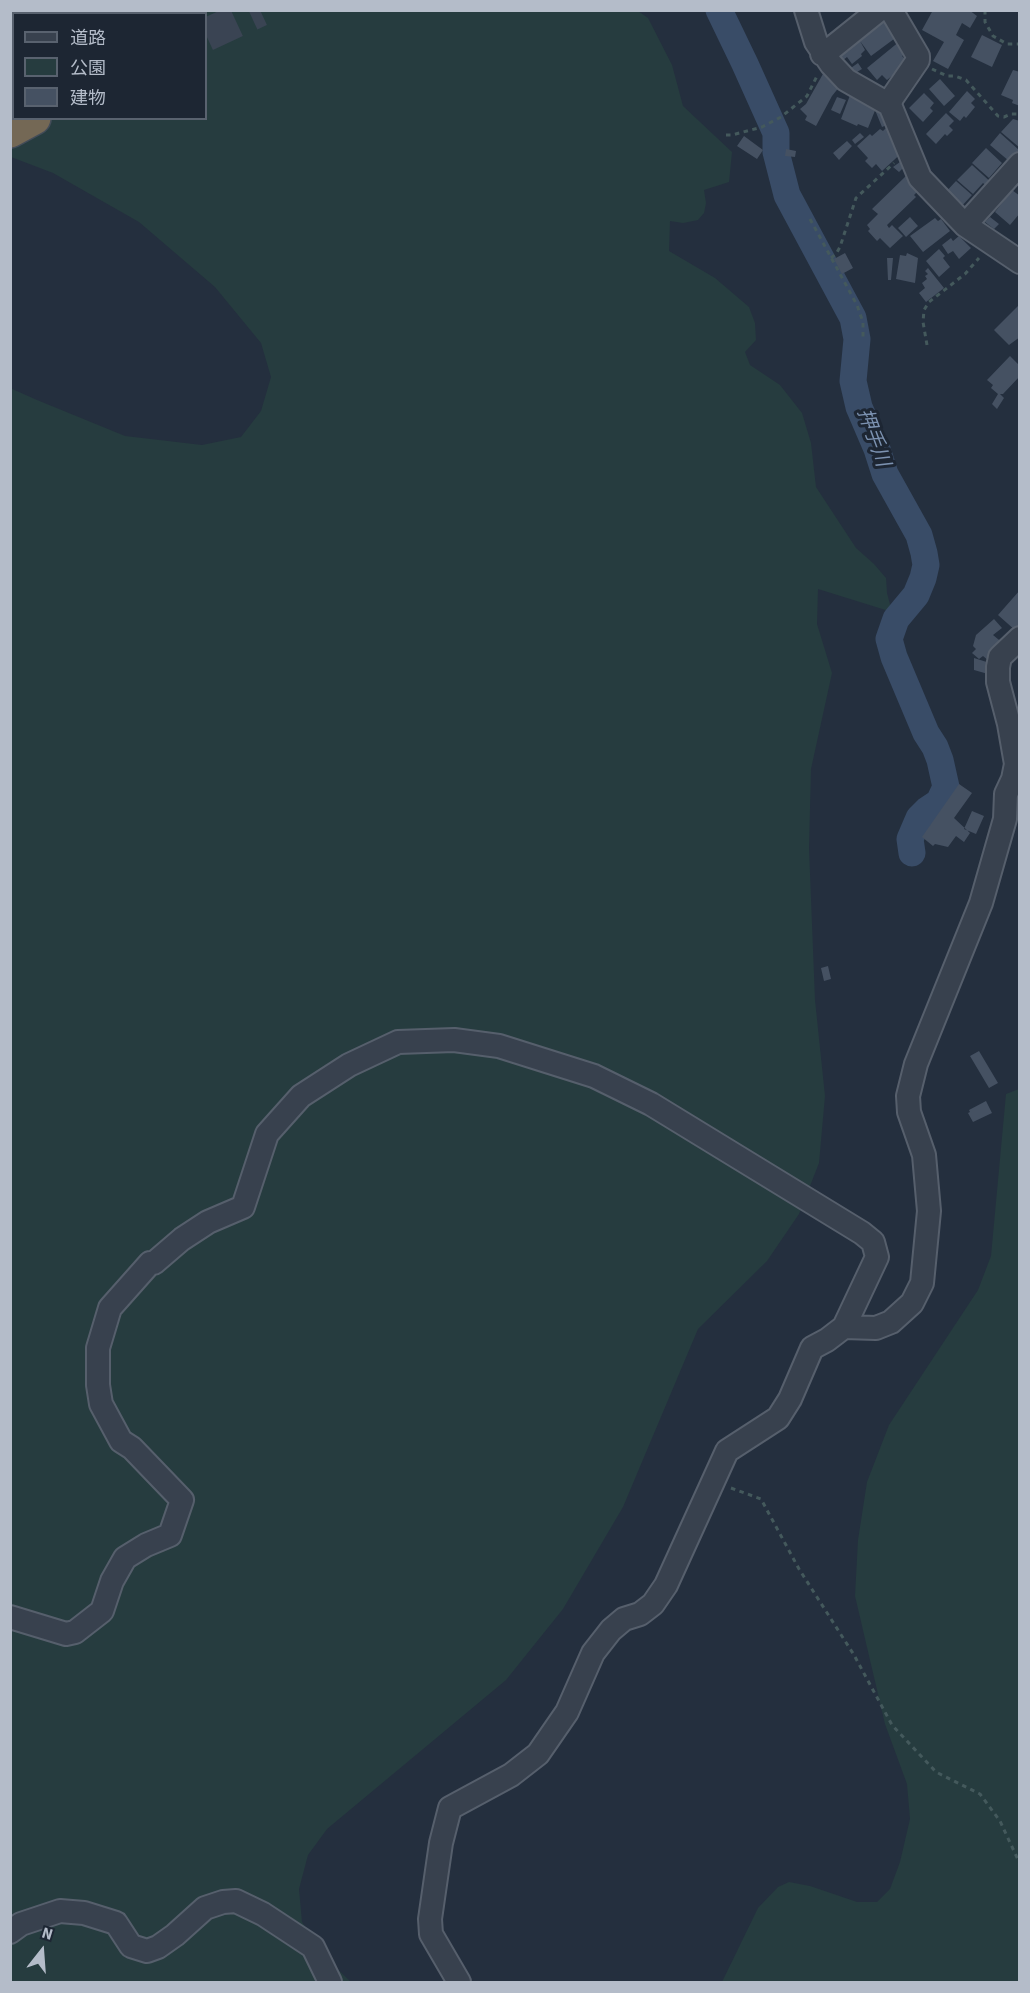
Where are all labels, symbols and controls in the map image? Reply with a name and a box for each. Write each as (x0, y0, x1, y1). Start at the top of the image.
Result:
legend (12, 12, 207, 120)
text: 道路 (70, 26, 106, 51)
text: 公園 (70, 56, 106, 81)
text: 建物 (70, 86, 106, 111)
water label: 押手川 (850, 406, 894, 470)
north arrow (12, 1921, 72, 1981)
text: N (39, 1922, 56, 1946)

